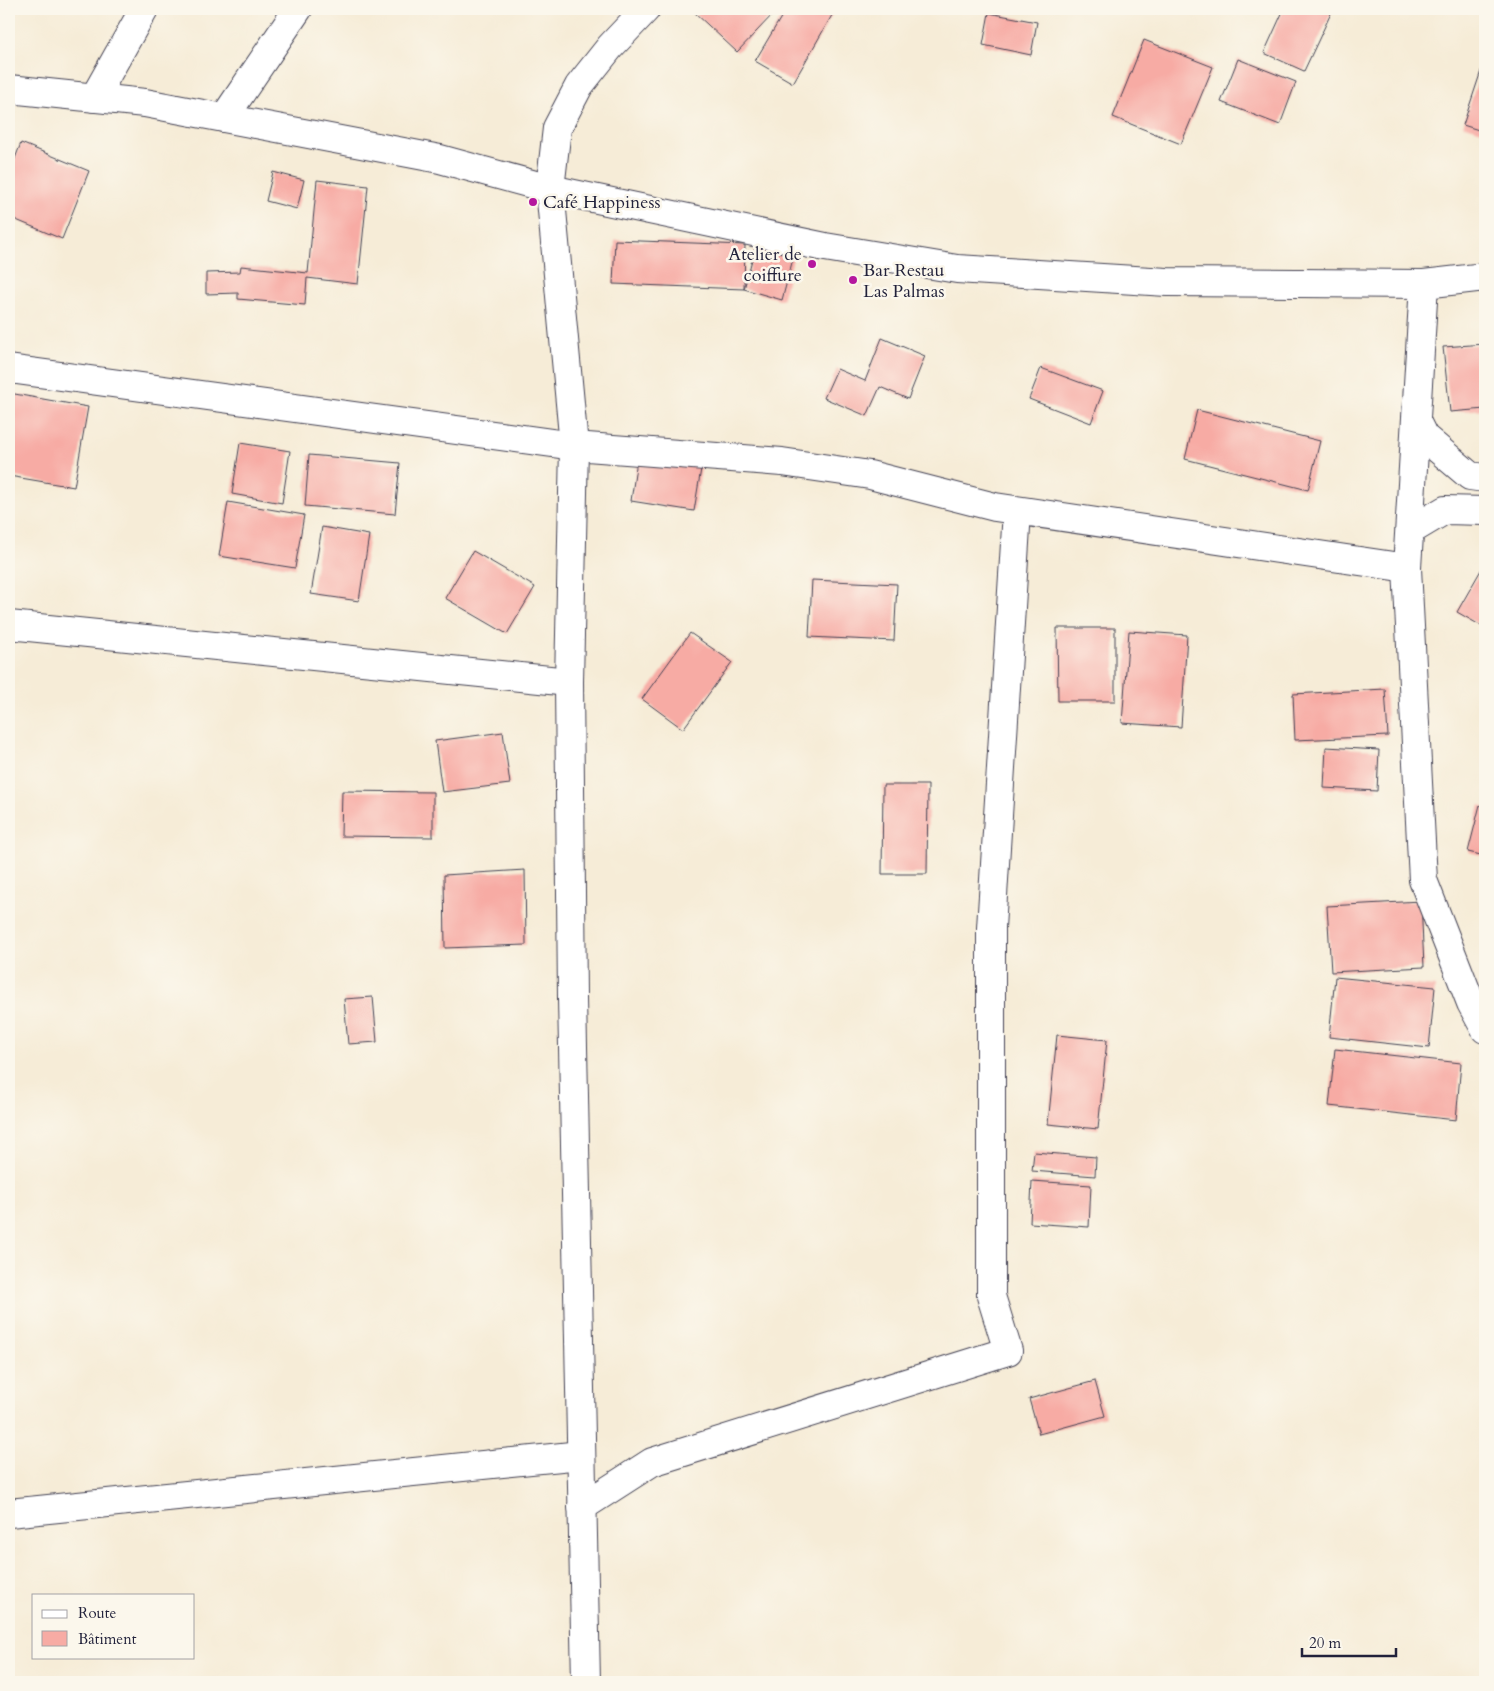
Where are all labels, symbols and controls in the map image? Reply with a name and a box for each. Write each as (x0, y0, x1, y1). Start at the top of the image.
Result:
place label: Café Happiness (543, 190, 661, 215)
marker: Café Happiness (527, 196, 539, 208)
place label: Atelier de coiffure (728, 242, 802, 288)
marker: Atelier de coiffure (806, 258, 818, 270)
place label: Bar Restau Las Palmas (863, 258, 945, 304)
marker: Bar Restau Las Palmas (847, 274, 859, 286)
legend (32, 1594, 195, 1658)
text: Route (78, 1603, 116, 1623)
scale bar (1302, 1626, 1395, 1658)
text: Bâtiment (78, 1629, 137, 1649)
text: 20 m (1309, 1633, 1341, 1653)

